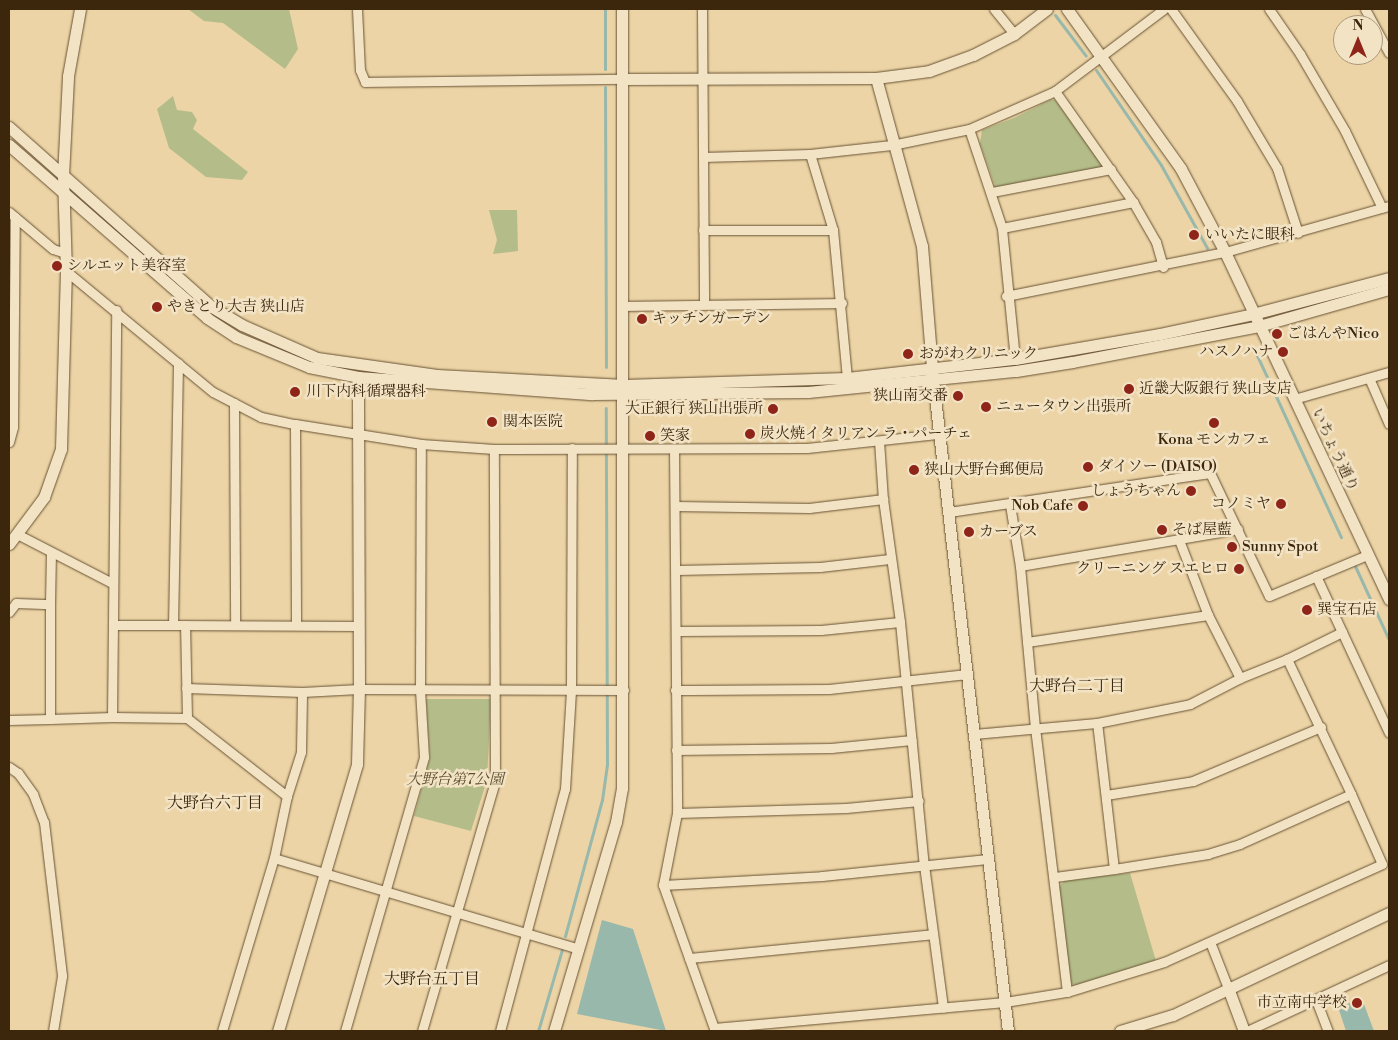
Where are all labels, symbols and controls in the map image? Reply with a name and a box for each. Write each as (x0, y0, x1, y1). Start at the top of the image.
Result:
north arrow (1333, 15, 1383, 65)
text: N (1352, 17, 1364, 35)
place label: いいたに眼科 (1205, 226, 1295, 244)
marker: いいたに眼科 (1187, 228, 1201, 242)
place label: シルエット美容室 (67, 257, 187, 275)
marker: シルエット美容室 (51, 260, 63, 272)
place label: やきとり大吉 狭山店 (167, 298, 305, 316)
marker: やきとり大吉 狭山店 (151, 301, 163, 313)
place label: キッチンガーデン (652, 310, 772, 328)
marker: キッチンガーデン (636, 313, 648, 325)
place label: ごはんやNico (1287, 325, 1379, 343)
marker: ごはんやNico (1271, 328, 1283, 340)
place label: ハスノハナ (1198, 343, 1273, 361)
place label: おがわクリニック (919, 345, 1039, 363)
marker: ハスノハナ (1277, 346, 1289, 358)
marker: おがわクリニック (901, 347, 915, 361)
place label: 近畿大阪銀行 狭山支店 (1139, 380, 1292, 398)
place label: 川下内科循環器科 (306, 383, 426, 401)
marker: 近畿大阪銀行 狭山支店 (1123, 383, 1135, 395)
marker: 川下内科循環器科 (288, 385, 302, 399)
place label: 狭山南交番 (873, 387, 948, 405)
marker: 狭山南交番 (952, 390, 964, 402)
place label: ニュータウン出張所 (996, 398, 1131, 416)
place label: 大正銀行 狭山出張所 (625, 400, 763, 418)
marker: ニュータウン出張所 (980, 401, 992, 413)
marker: 大正銀行 狭山出張所 (767, 403, 779, 415)
street label: いちょう通り (1308, 405, 1362, 495)
place label: 関本医院 (503, 413, 563, 431)
marker: 関本医院 (485, 415, 499, 429)
marker: Kona モンカフェ (1208, 417, 1220, 429)
place label: 炭火焼イタリアン ラ・パーチェ (760, 425, 973, 443)
place label: 笑家 (660, 427, 690, 445)
marker: 炭火焼イタリアン ラ・パーチェ (744, 428, 756, 440)
marker: 笑家 (644, 430, 656, 442)
place label: Kona モンカフェ (1157, 431, 1271, 449)
place label: ダイソー (DAISO) (1098, 458, 1218, 476)
place label: 狭山大野台郵便局 (924, 461, 1044, 479)
marker: ダイソー (DAISO) (1082, 461, 1094, 473)
marker: 狭山大野台郵便局 (908, 464, 920, 476)
place label: しょうちゃん (1091, 482, 1181, 500)
marker: しょうちゃん (1185, 485, 1197, 497)
place label: コノミヤ (1211, 495, 1271, 513)
place label: Nob Cafe (1011, 497, 1073, 515)
marker: コノミヤ (1275, 498, 1287, 510)
marker: Nob Cafe (1077, 500, 1089, 512)
place label: そば屋藍 (1172, 521, 1232, 539)
place label: カーブス (979, 523, 1039, 541)
marker: そば屋藍 (1156, 524, 1168, 536)
marker: カーブス (963, 526, 975, 538)
place label: Sunny Spot (1242, 538, 1318, 556)
marker: Sunny Spot (1226, 541, 1238, 553)
place label: クリーニング スエヒロ (1076, 560, 1229, 578)
marker: クリーニング スエヒロ (1233, 563, 1245, 575)
place label: 巽宝石店 (1317, 601, 1377, 619)
marker: 巽宝石店 (1301, 604, 1313, 616)
district label: 大野台二丁目 (1029, 676, 1125, 696)
park label: 大野台第7公園 (406, 771, 504, 789)
district label: 大野台六丁目 (167, 793, 263, 813)
district label: 大野台五丁目 (384, 969, 480, 989)
place label: 市立南中学校 (1257, 994, 1347, 1012)
marker: 市立南中学校 (1351, 997, 1363, 1009)

